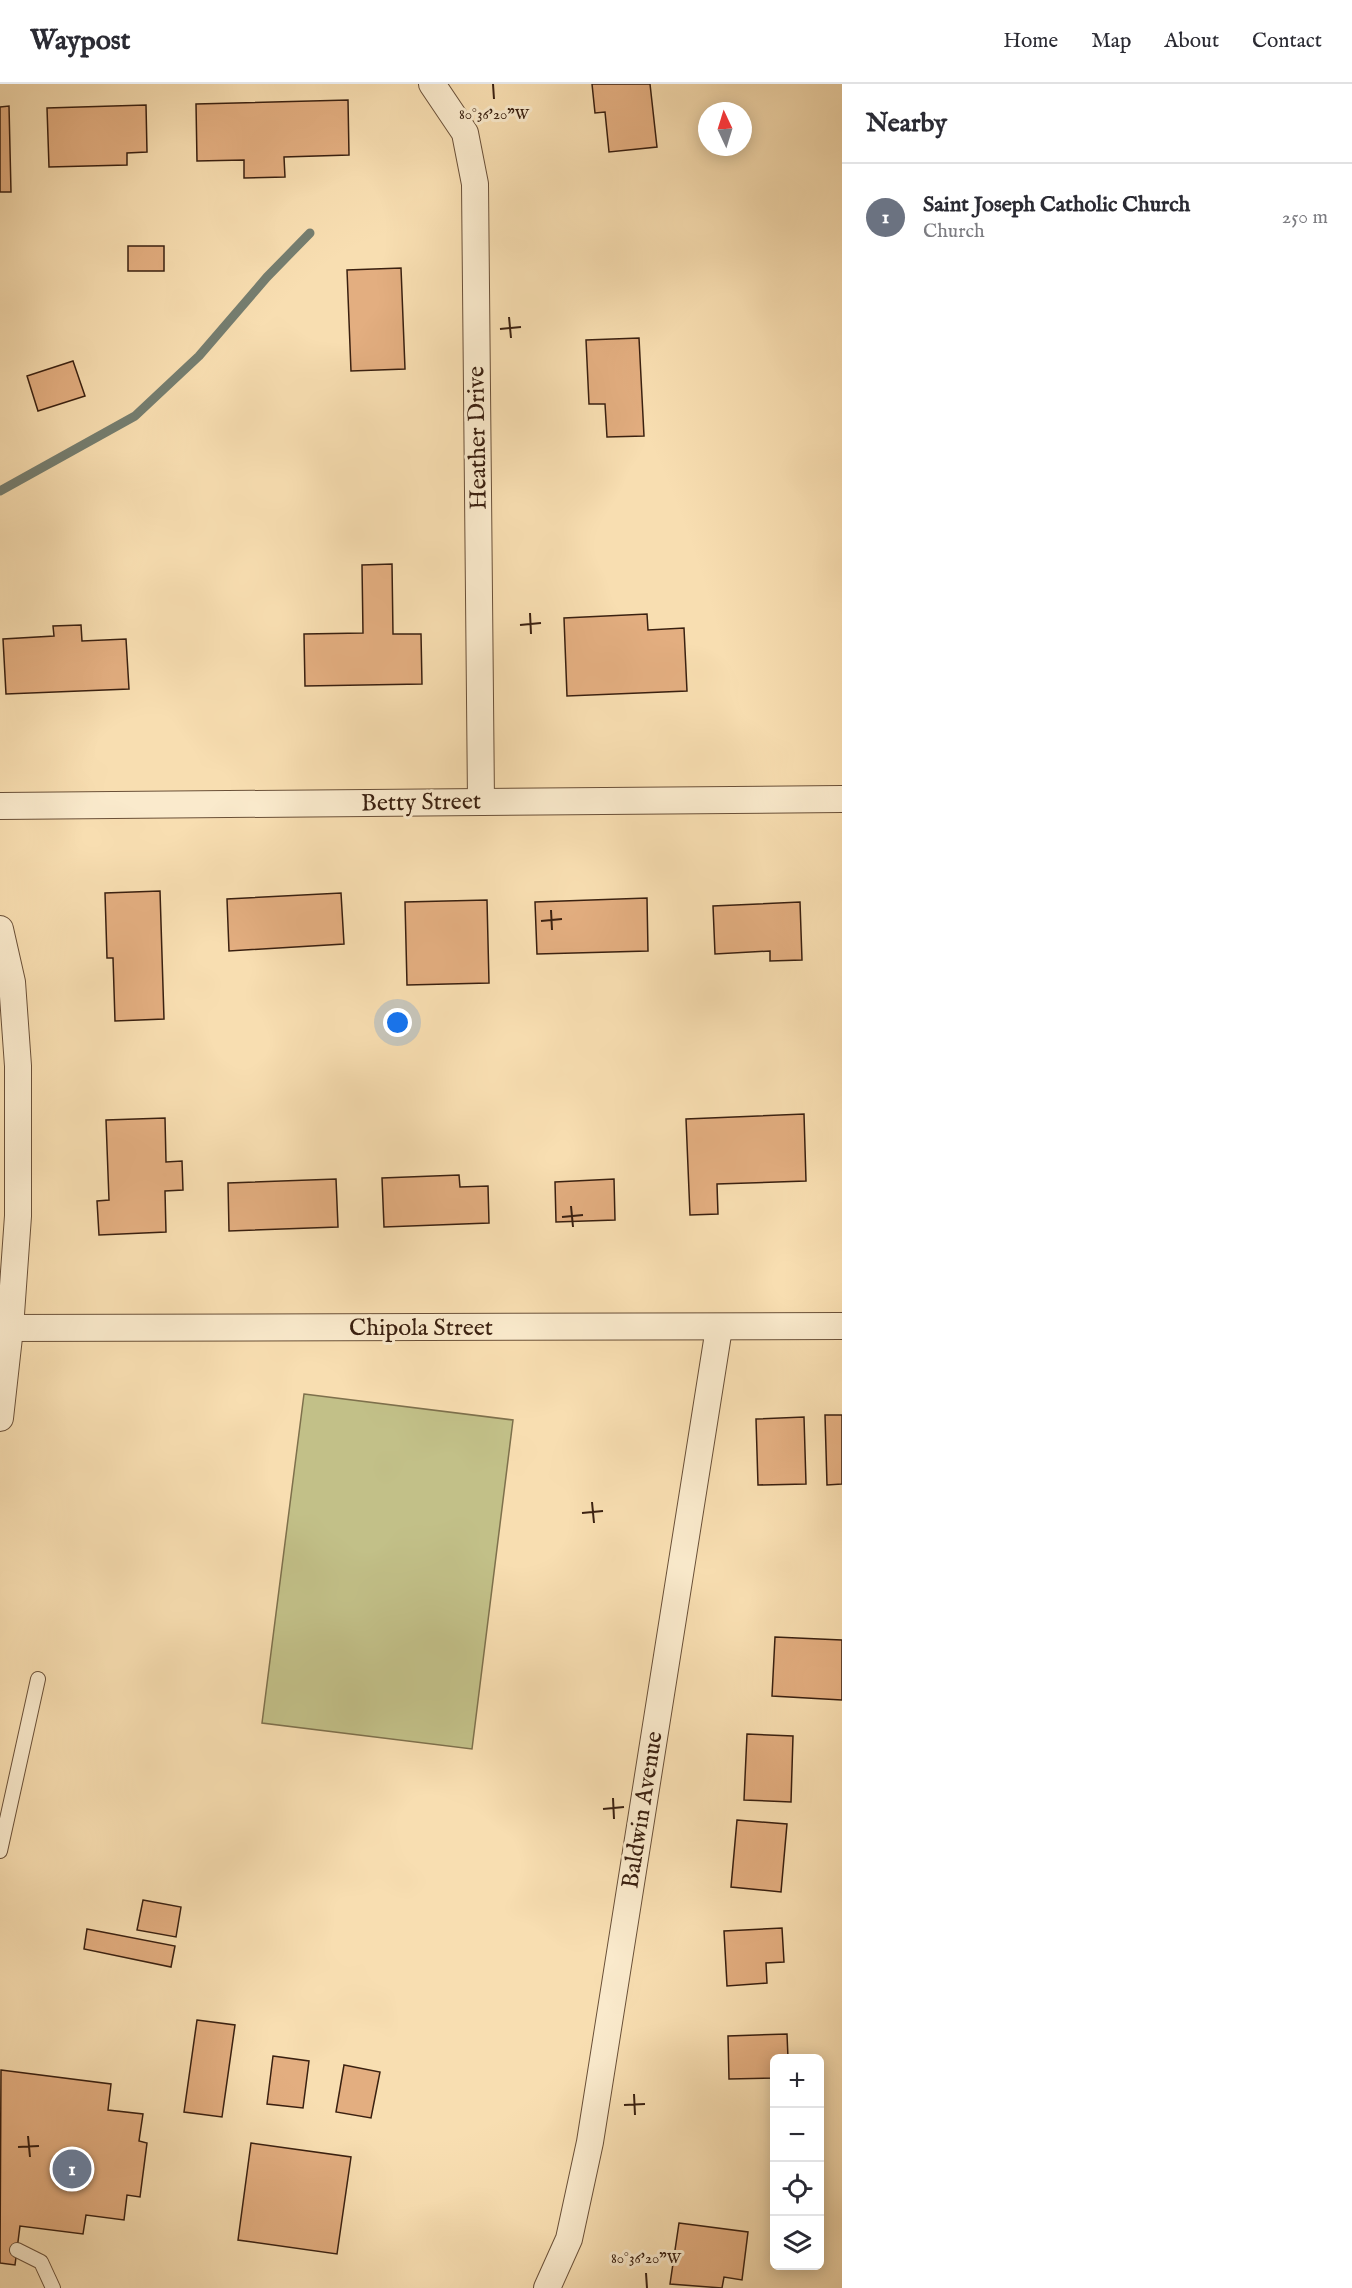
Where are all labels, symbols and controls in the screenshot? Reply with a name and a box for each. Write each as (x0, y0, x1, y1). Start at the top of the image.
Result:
text: Waypost (30, 24, 130, 59)
text: Home (1003, 28, 1058, 55)
text: Map (1091, 28, 1131, 55)
text: About (1164, 28, 1219, 55)
text: Contact (1252, 28, 1322, 55)
north arrow (698, 102, 752, 156)
text: 80°36'20"W (459, 105, 530, 124)
text: Nearby (866, 107, 947, 140)
text: Saint Joseph Catholic Church (923, 191, 1190, 219)
text: 1 (882, 205, 889, 230)
text: 250 m (1282, 205, 1328, 230)
text: Church (923, 219, 985, 244)
street label: Heather Drive (461, 366, 495, 510)
street label: Betty Street (361, 786, 481, 820)
your location (383, 1008, 412, 1037)
street label: Chipola Street (349, 1313, 493, 1344)
street label: Baldwin Avenue (615, 1729, 671, 1891)
map controls (770, 2054, 824, 2270)
button: + (770, 2054, 824, 2108)
button: − (770, 2108, 824, 2162)
pin: 1 (52, 2146, 92, 2192)
button: locate (770, 2162, 824, 2216)
button: layers (770, 2216, 824, 2270)
text: 80°36'20"W (611, 2249, 682, 2268)

